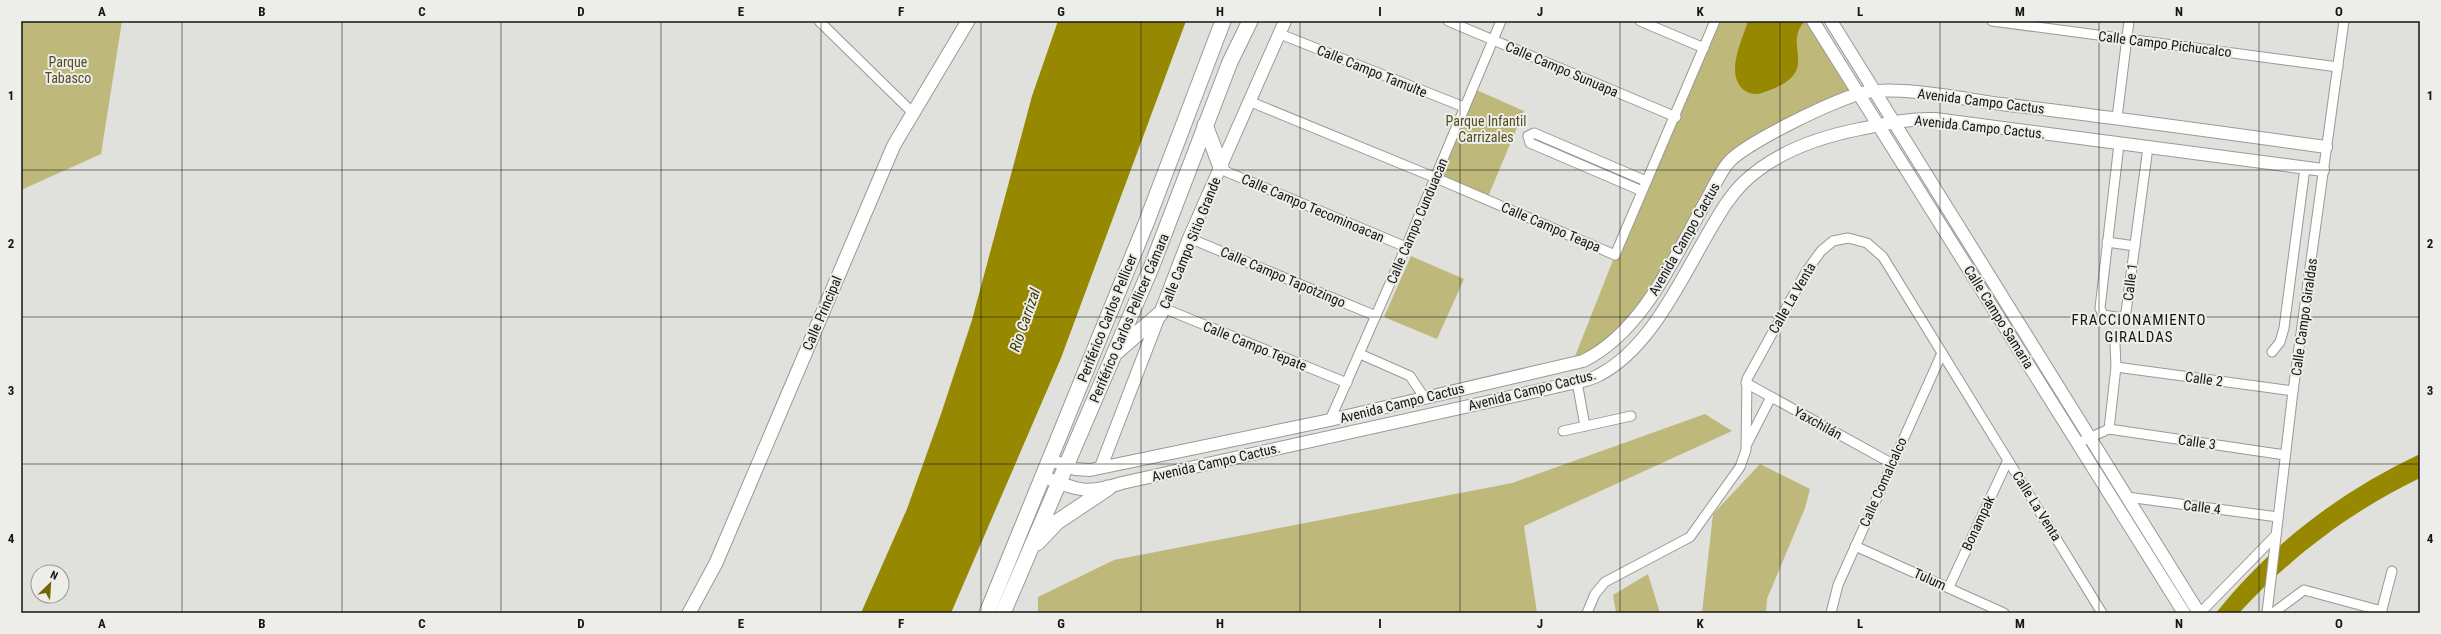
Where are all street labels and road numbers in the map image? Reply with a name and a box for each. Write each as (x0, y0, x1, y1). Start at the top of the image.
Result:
street label: Calle Campo Pichucalco (2098, 28, 2232, 60)
street label: Calle Campo Sunuapa (1503, 38, 1621, 100)
street label: Calle Campo Tamulte (1315, 42, 1430, 101)
street label: Avenida Campo Cactus (1917, 85, 2045, 117)
street label: Avenida Campo Cactus. (1914, 112, 2046, 142)
street label: Calle Campo Cunduacan (1383, 156, 1451, 286)
street label: Calle Campo Tecominoacan (1239, 171, 1387, 245)
street label: Calle Campo Sitio Grande (1156, 174, 1224, 311)
street label: Avenida Campo Cactus (1645, 180, 1723, 298)
street label: Calle Campo Teapa (1499, 199, 1603, 255)
street label: Periférico Carlos Pellicer Cámara (1086, 231, 1172, 405)
street label: Calle Campo Tapotzingo (1218, 243, 1348, 311)
street label: Periférico Carlos Pellicer (1074, 252, 1140, 384)
street label: Calle Campo Giraldas (2288, 257, 2320, 377)
street label: Calle La Venta (1765, 260, 1819, 336)
street label: Calle Campo Samaria (1961, 262, 2037, 372)
street label: Calle 1 (2120, 262, 2140, 302)
street label: Calle Principal (799, 273, 845, 353)
street label: Calle Campo Tepate (1201, 318, 1310, 374)
street label: Avenida Campo Cactus. (1466, 366, 1598, 414)
street label: Calle 2 (2184, 368, 2224, 390)
street label: Avenida Campo Cactus (1338, 380, 1466, 426)
street label: Yaxchilán (1791, 403, 1845, 443)
street label: Calle 3 (2177, 431, 2217, 453)
street label: Calle Comalcalco (1856, 435, 1910, 529)
street label: Avenida Campo Cactus. (1150, 439, 1282, 485)
street label: Calle La Venta (2009, 468, 2065, 544)
street label: Bonampak (1958, 492, 1998, 553)
street label: Calle 4 (2182, 497, 2222, 517)
street label: Tulum (1911, 565, 1949, 593)

